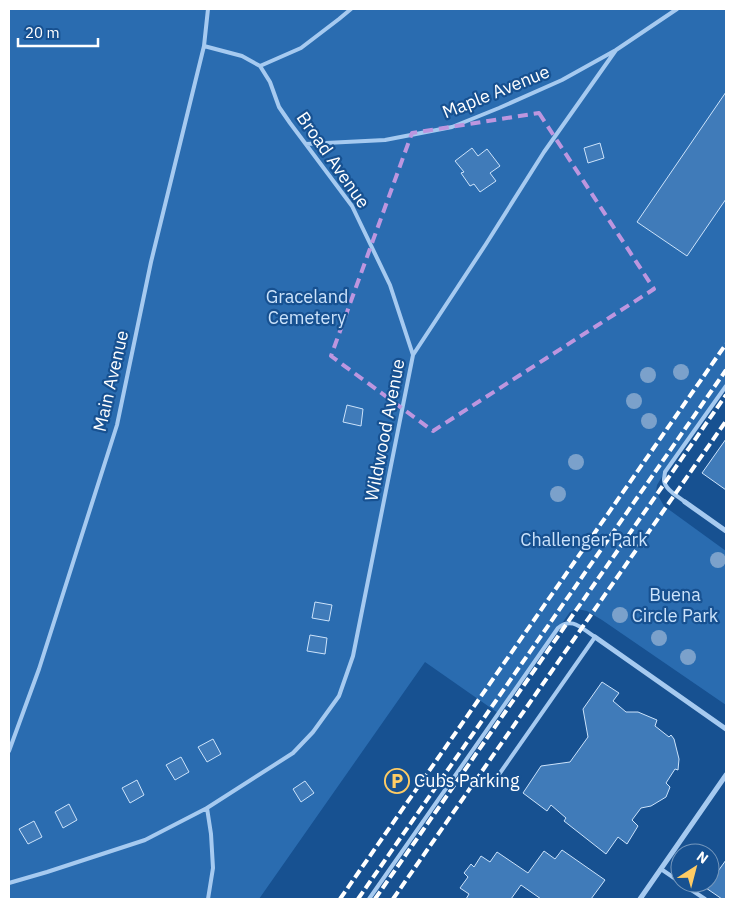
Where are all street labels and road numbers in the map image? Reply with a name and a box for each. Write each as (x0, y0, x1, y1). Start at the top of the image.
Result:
street label: Maple Avenue (439, 60, 553, 124)
street label: Broad Avenue (292, 107, 375, 213)
street label: Main Avenue (88, 328, 133, 434)
street label: Wildwood Avenue (359, 357, 410, 503)

